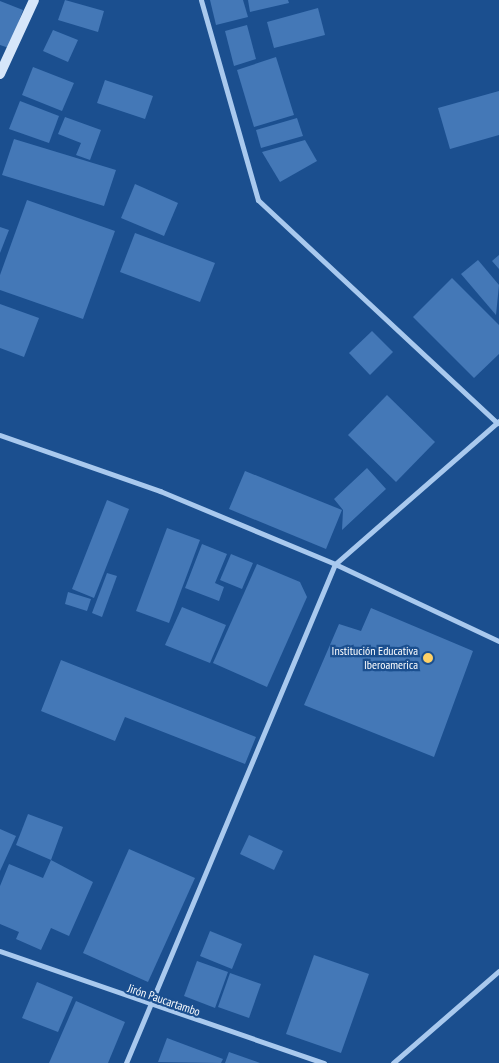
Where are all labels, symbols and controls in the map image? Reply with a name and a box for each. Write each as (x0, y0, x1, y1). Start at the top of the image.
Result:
place label: Institución Educativa Iberoamerica (332, 644, 418, 672)
marker: Institución Educativa Iberoamerica (422, 652, 434, 664)
street label: Jirón Paucartambo (126, 981, 202, 1019)

